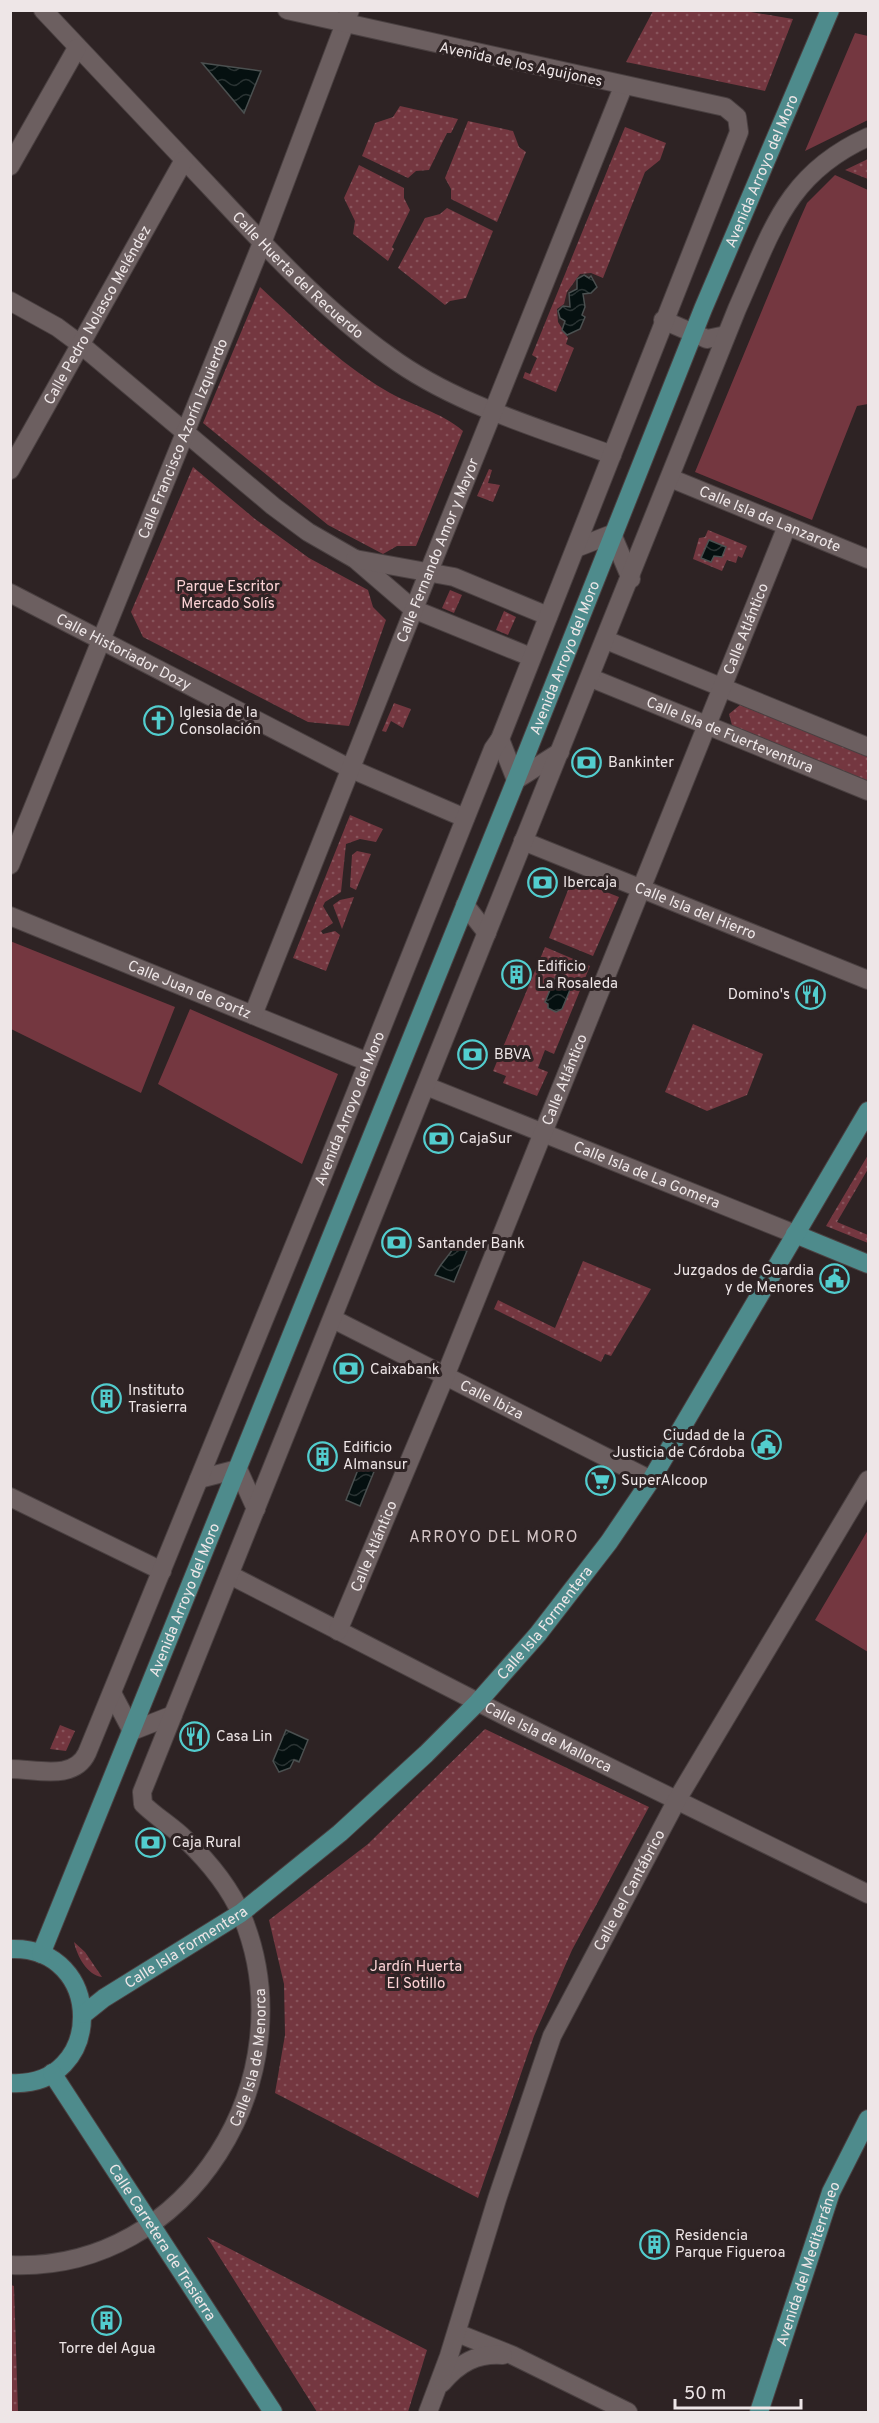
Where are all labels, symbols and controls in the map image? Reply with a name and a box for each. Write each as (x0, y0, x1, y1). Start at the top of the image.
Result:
street label: Avenida de los Aguijones (437, 39, 604, 92)
street label: Avenida Arroyo del Moro (722, 92, 804, 251)
street label: Calle Huerta del Recuerdo (227, 208, 367, 344)
street label: Calle Pedro Nolasco Meléndez (41, 222, 156, 409)
street label: Calle Francisco Azorín Izquierdo (135, 336, 233, 542)
street label: Calle Fernando Amor y Mayor (393, 456, 484, 646)
street label: Calle Isla de Lanzarote (696, 483, 843, 558)
park label: Parque Escritor Mercado Solís (176, 578, 280, 614)
street label: Avenida Arroyo del Moro (527, 578, 605, 738)
street label: Calle Atlántico (720, 581, 774, 678)
street label: Calle Historiador Dozy (52, 610, 194, 696)
street label: Calle Isla de Fuerteventura (643, 693, 816, 779)
place label: Iglesia de la Consolación (179, 704, 261, 740)
church icon: Iglesia de la Consolación (142, 705, 174, 737)
bank icon: Bankinter (571, 746, 603, 778)
place label: Bankinter (608, 754, 674, 773)
bank icon: Ibercaja (526, 866, 558, 898)
place label: Ibercaja (563, 874, 617, 893)
street label: Calle Isla del Hierro (631, 879, 759, 945)
street label: Calle Juan de Gortz (124, 957, 254, 1024)
place label: Edificio La Rosaleda (537, 958, 618, 994)
building icon: Edificio La Rosaleda (500, 959, 532, 991)
restaurant icon: Domino's (795, 978, 827, 1010)
place label: Domino's (728, 986, 790, 1005)
street label: Avenida Arroyo del Moro (312, 1029, 390, 1189)
street label: Calle Atlántico (539, 1032, 593, 1129)
bank icon: BBVA (457, 1038, 489, 1070)
place label: BBVA (494, 1046, 531, 1065)
bank icon: CajaSur (422, 1122, 454, 1154)
place label: CajaSur (459, 1130, 512, 1149)
street label: Calle Isla de La Gomera (570, 1138, 723, 1214)
bank icon: Santander Bank (380, 1227, 412, 1259)
place label: Santander Bank (417, 1235, 525, 1254)
place label: Juzgados de Guardia y de Menores (673, 1262, 814, 1298)
public building icon: Juzgados de Guardia y de Menores (819, 1263, 851, 1295)
bank icon: Caixabank (333, 1353, 365, 1385)
place label: Caixabank (370, 1361, 440, 1380)
street label: Calle Ibiza (456, 1377, 526, 1425)
place label: Instituto Trasierra (128, 1382, 187, 1418)
building icon: Instituto Trasierra (91, 1383, 123, 1415)
place label: Ciudad de la Justicia de Córdoba (613, 1427, 745, 1463)
public building icon: Ciudad de la Justicia de Córdoba (750, 1428, 782, 1460)
place label: Edificio Almansur (343, 1439, 408, 1475)
building icon: Edificio Almansur (306, 1440, 338, 1472)
supermarket icon: SuperAlcoop (584, 1464, 616, 1496)
place label: SuperAlcoop (621, 1472, 708, 1491)
street label: Calle Atlántico (347, 1498, 403, 1595)
street label: Avenida Arroyo del Moro (146, 1521, 225, 1680)
district label: ARROYO DEL MORO (409, 1528, 579, 1548)
street label: Calle Isla Formentera (494, 1563, 598, 1685)
street label: Calle Isla de Mallorca (480, 1699, 614, 1778)
restaurant icon: Casa Lin (179, 1720, 211, 1752)
place label: Casa Lin (216, 1728, 273, 1747)
bank icon: Caja Rural (135, 1826, 167, 1858)
street label: Calle del Cantábrico (591, 1827, 670, 1955)
place label: Caja Rural (172, 1834, 241, 1853)
street label: Calle Isla Formentera (122, 1903, 252, 1994)
park label: Jardín Huerta El Sotillo (370, 1958, 462, 1994)
street label: Calle Isla de Menorca (227, 1988, 272, 2130)
street label: Calle Carretera de Trasierra (103, 2161, 219, 2325)
street label: Avenida del Mediterráneo (773, 2179, 846, 2349)
place label: Residencia Parque Figueroa (675, 2227, 785, 2263)
building icon: Residencia Parque Figueroa (638, 2228, 670, 2260)
building icon: Torre del Agua (91, 2305, 123, 2337)
place label: Torre del Agua (59, 2340, 155, 2359)
scale bar (675, 2372, 801, 2410)
text: 50 m (684, 2383, 726, 2406)

